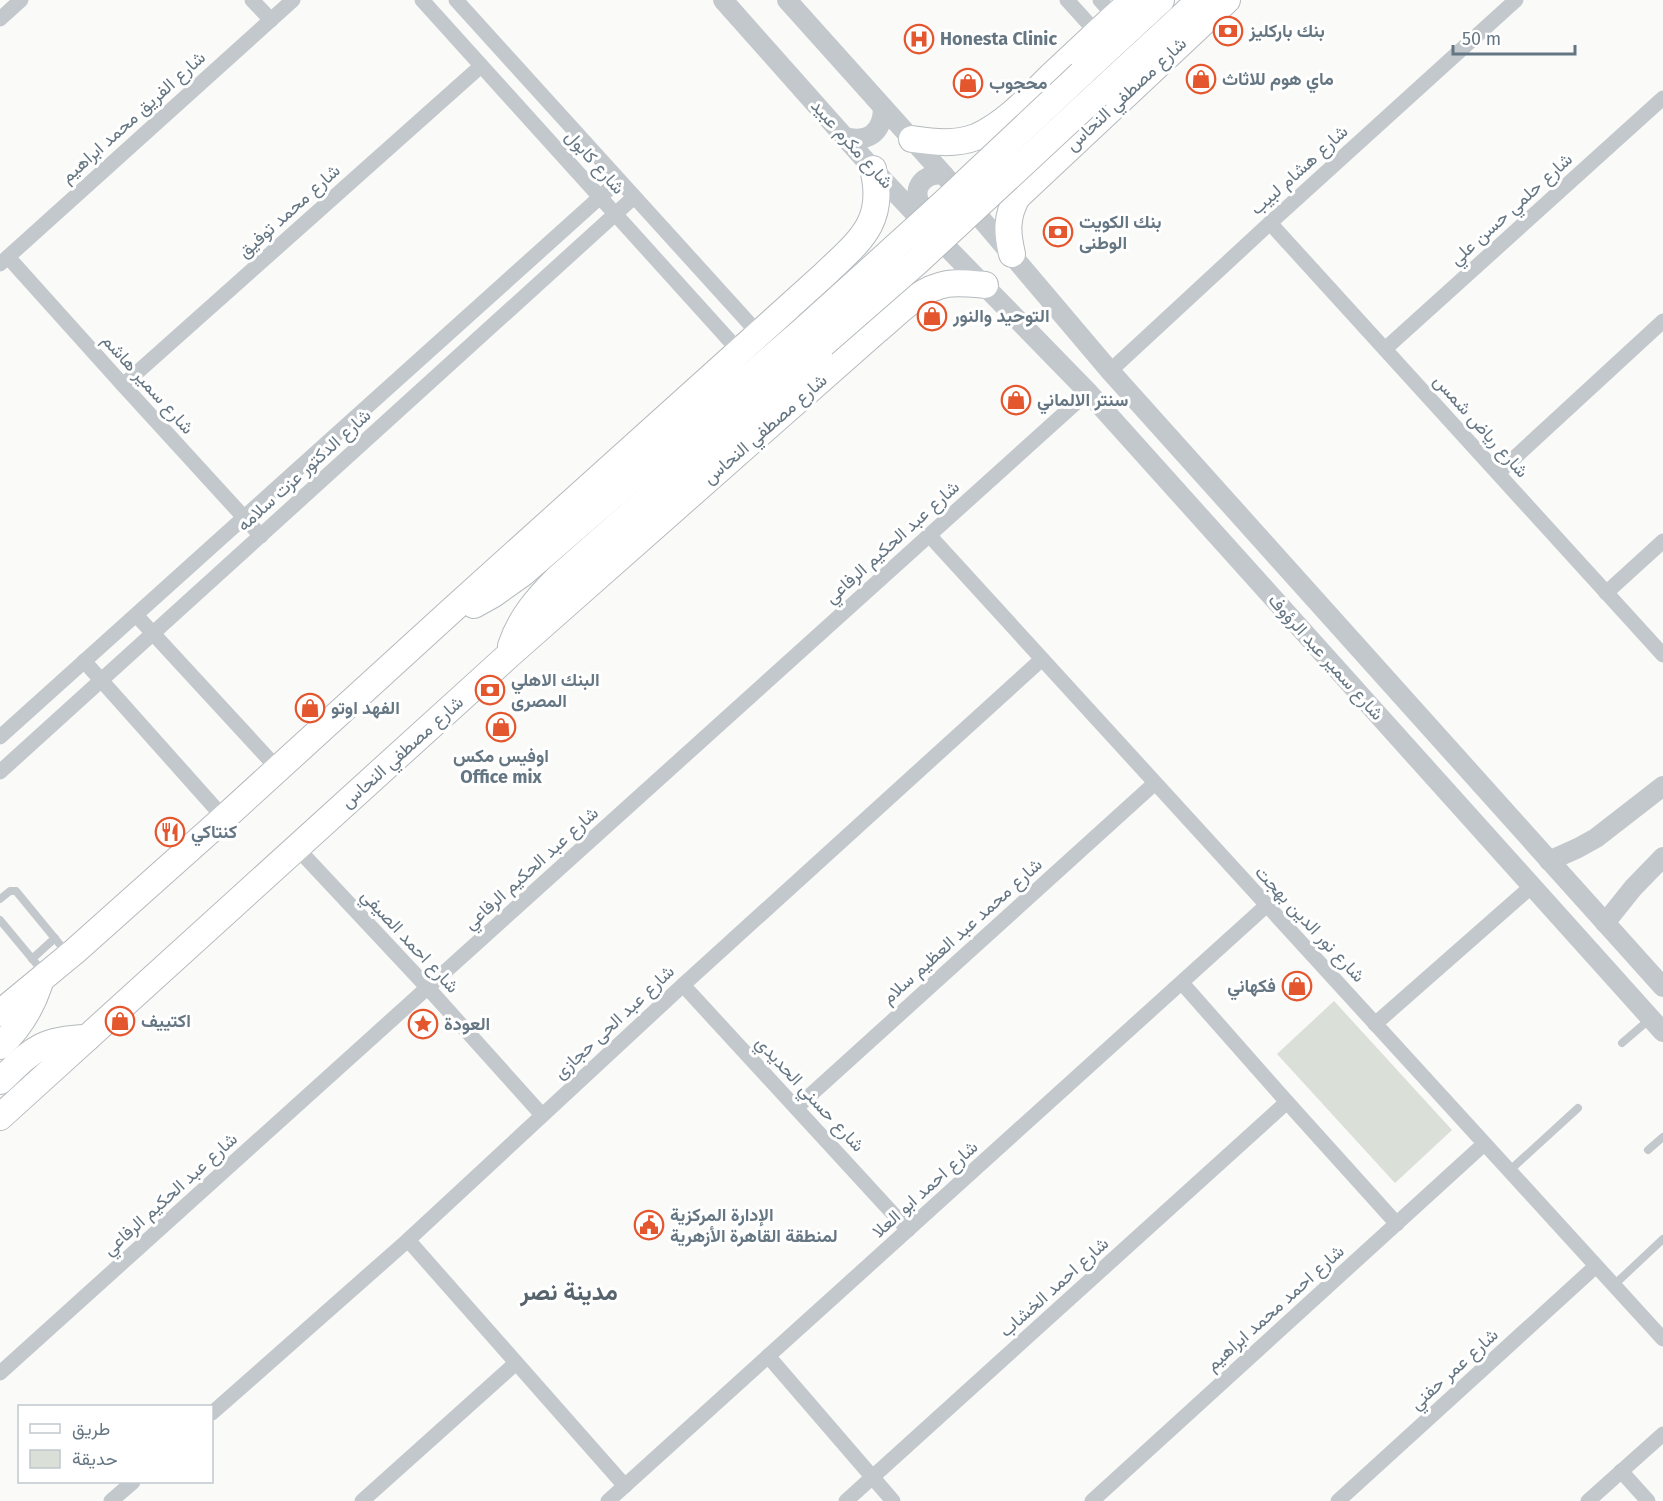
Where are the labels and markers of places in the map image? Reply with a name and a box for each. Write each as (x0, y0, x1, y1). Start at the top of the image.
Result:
bank icon: بنك باركليز (1212, 15, 1244, 47)
place label: بنك باركليز (1248, 20, 1325, 42)
hospital icon: Honesta Clinic (903, 23, 935, 55)
place label: Honesta Clinic (940, 28, 1057, 50)
shop icon: ماي هوم للاثاث (1185, 63, 1217, 95)
shop icon: محجوب (952, 67, 984, 99)
place label: ماي هوم للاثاث (1222, 68, 1334, 94)
place label: محجوب (989, 72, 1048, 94)
place label: بنك الكويت الوطنى (1079, 211, 1161, 254)
bank icon: بنك الكويت الوطنى (1042, 216, 1074, 248)
shop icon: التوحيد والنور (916, 300, 948, 332)
place label: التوحيد والنور (952, 305, 1050, 327)
shop icon: سنتر الالماني (1000, 384, 1032, 416)
place label: سنتر الالماني (1037, 389, 1128, 415)
place label: البنك الاهلي المصرى (511, 669, 600, 712)
bank icon: البنك الاهلي المصرى (474, 674, 506, 706)
shop icon: الفهد اوتو (294, 692, 326, 724)
place label: الفهد اوتو (331, 697, 400, 719)
shop icon: اوفيس مكس Office mix (485, 711, 517, 743)
place label: اوفيس مكس Office mix (453, 745, 549, 788)
restaurant icon: كنتاكي (154, 816, 186, 848)
place label: كنتاكي (191, 821, 237, 847)
shop icon: فكهاني (1281, 970, 1313, 1002)
place label: فكهاني (1227, 975, 1276, 1001)
shop icon: اكتييف (104, 1005, 136, 1037)
place icon: العودة (407, 1008, 439, 1040)
place label: اكتييف (141, 1010, 191, 1032)
place label: العودة (444, 1013, 490, 1035)
place label: الإدارة المركزية لمنطقة القاهرة الأزهرية (670, 1204, 838, 1247)
public building icon: الإدارة المركزية لمنطقة القاهرة الأزهرية (633, 1209, 665, 1241)

